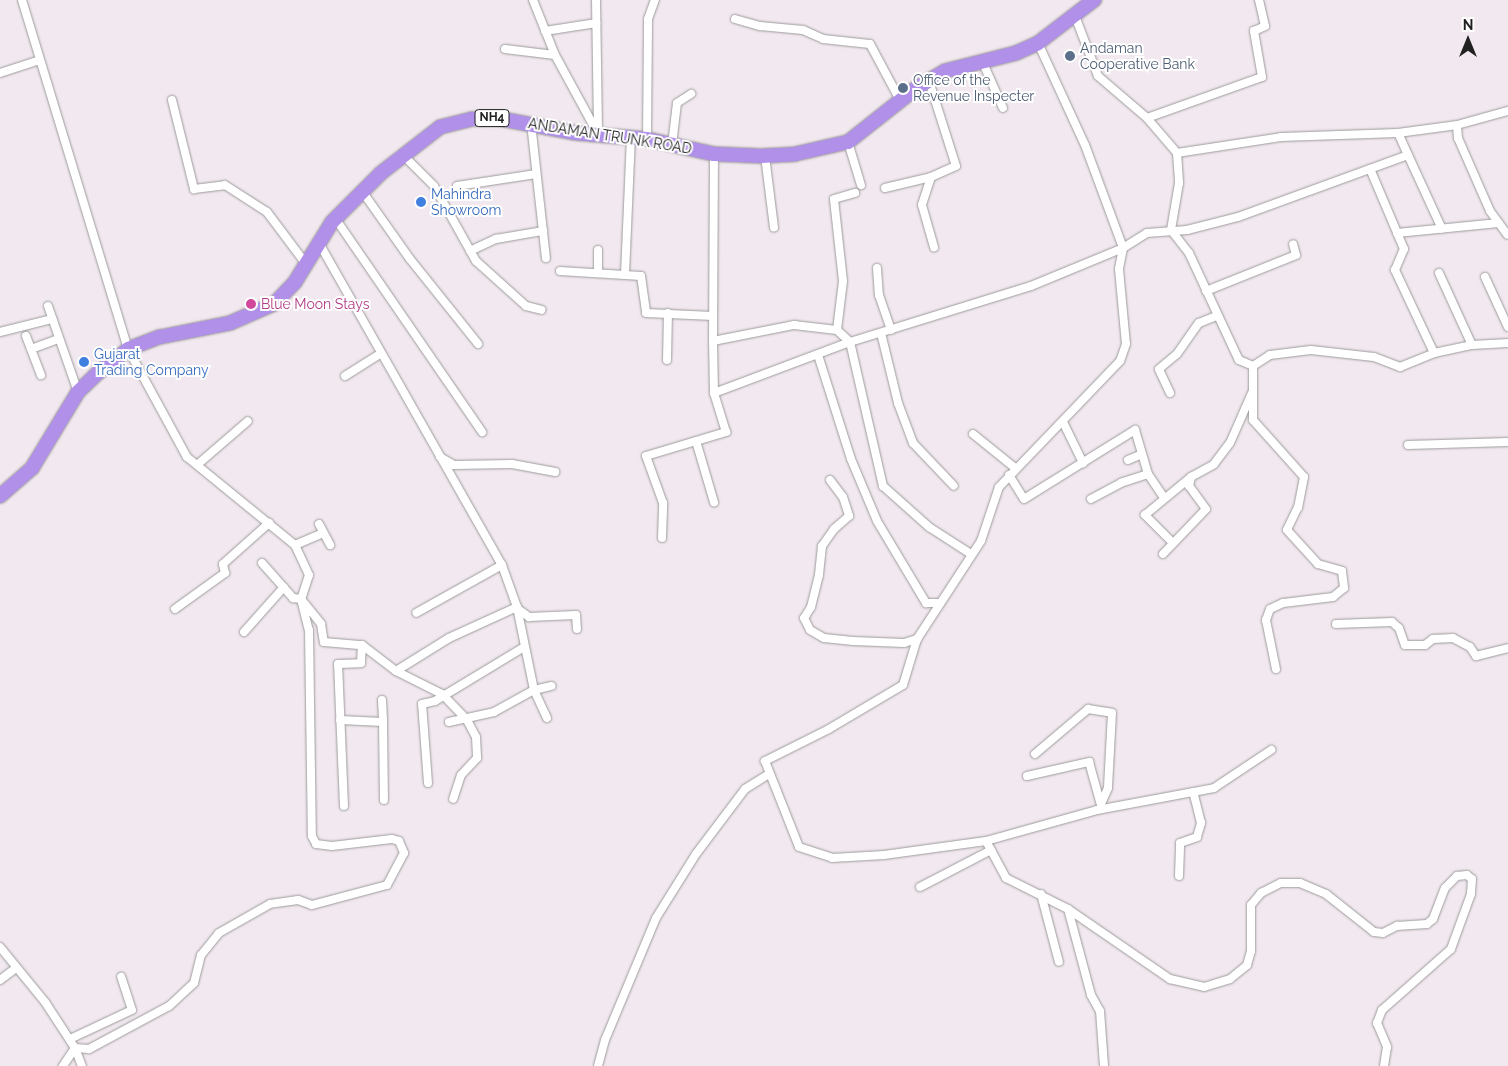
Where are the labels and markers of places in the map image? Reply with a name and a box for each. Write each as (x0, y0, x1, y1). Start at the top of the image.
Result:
place label: Andaman Cooperative Bank (1080, 40, 1195, 72)
marker: Andaman Cooperative Bank (1064, 50, 1076, 62)
place label: Office of the Revenue Inspecter (913, 72, 1034, 104)
marker: Office of the Revenue Inspecter (897, 82, 909, 94)
place label: Mahindra Showroom (431, 186, 501, 218)
marker: Mahindra Showroom (415, 196, 427, 208)
place label: Blue Moon Stays (261, 296, 369, 312)
marker: Blue Moon Stays (245, 298, 257, 310)
place label: Gujarat Trading Company (94, 346, 209, 378)
marker: Gujarat Trading Company (78, 356, 90, 368)

